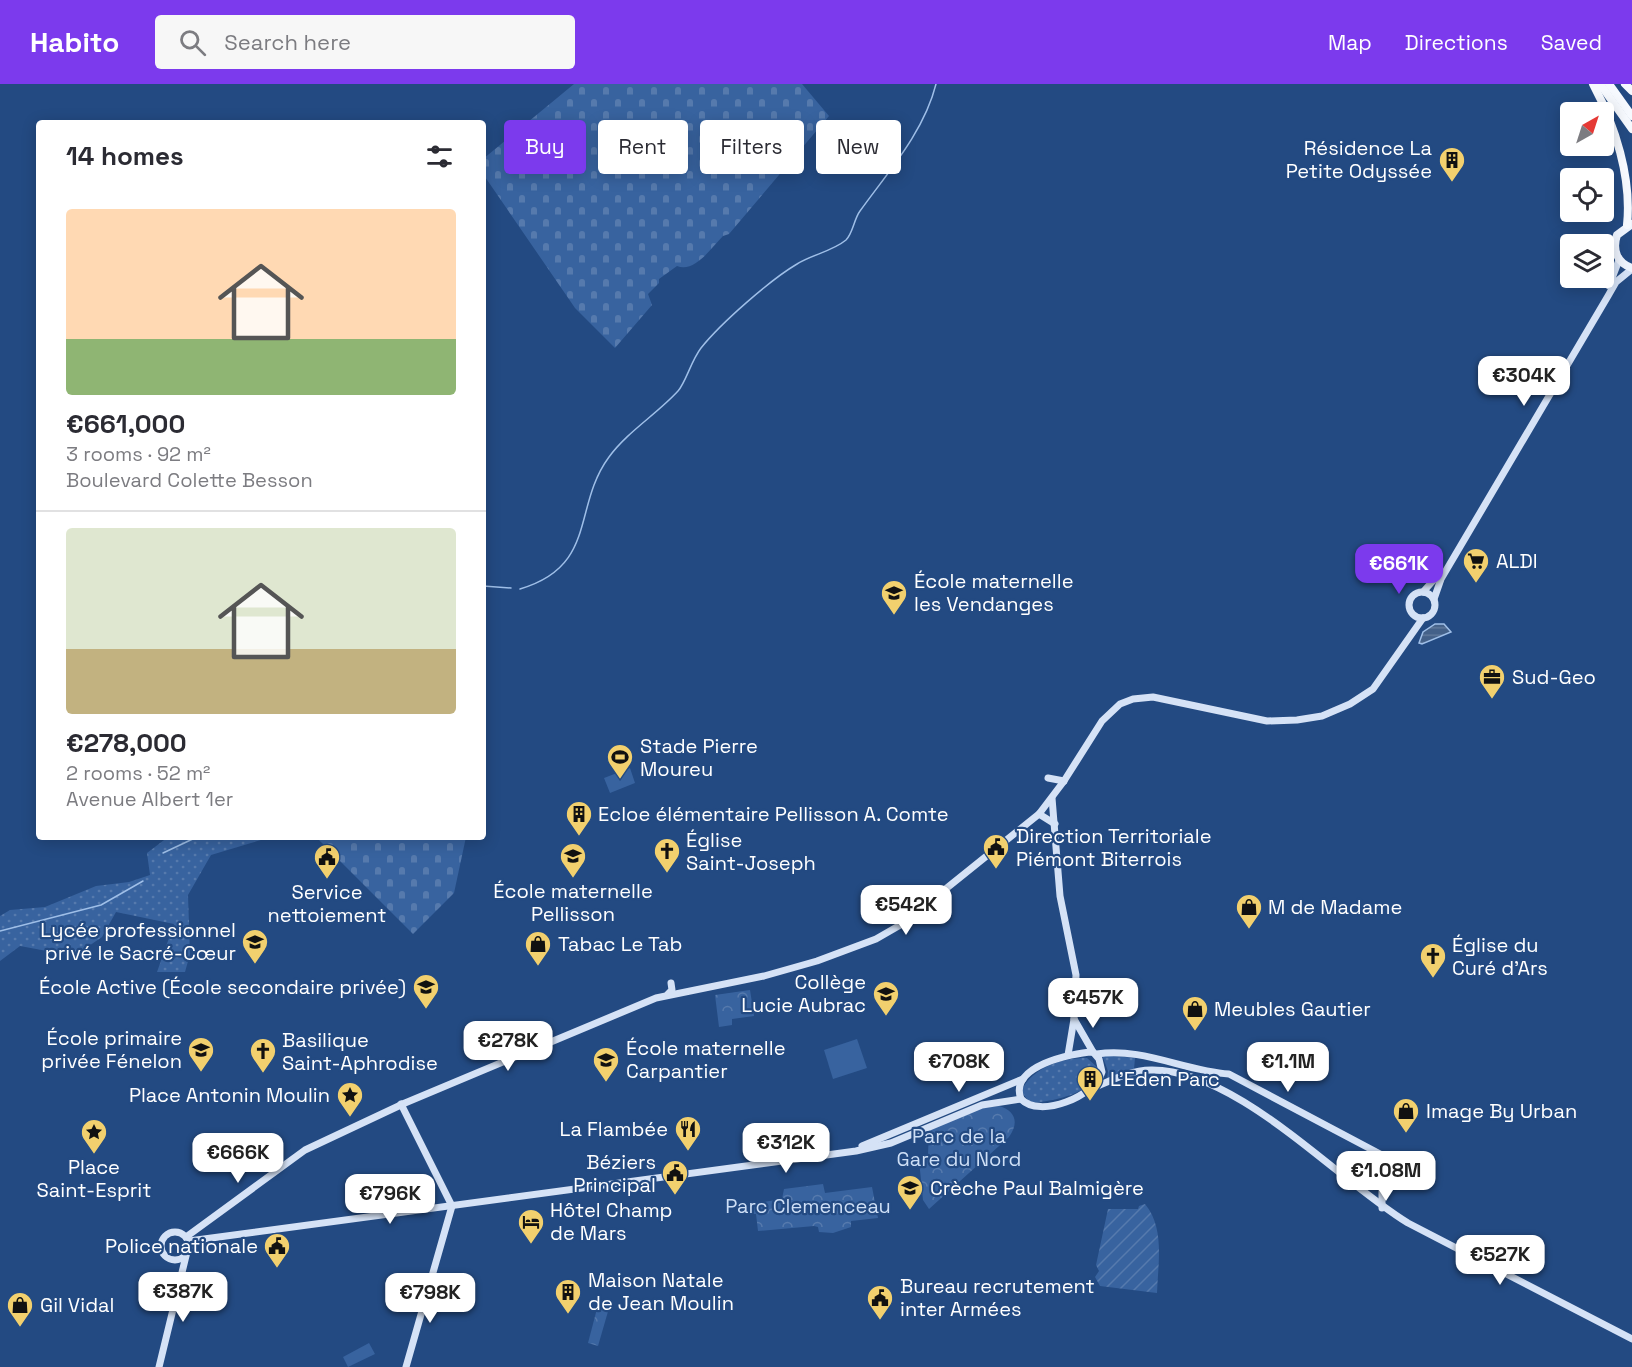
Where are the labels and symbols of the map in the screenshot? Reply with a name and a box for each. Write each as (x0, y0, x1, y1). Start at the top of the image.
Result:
north arrow (1560, 102, 1614, 156)
place label: Résidence La Petite Odyssée (1286, 135, 1432, 184)
building icon: Résidence La Petite Odyssée (1437, 145, 1467, 183)
pin: €304K (1482, 356, 1566, 407)
pin: €661K (1357, 544, 1441, 595)
supermarket icon: ALDI (1461, 546, 1491, 584)
place label: ALDI (1496, 548, 1538, 574)
place label: École maternelle les Vendanges (914, 568, 1074, 617)
school or university icon: École maternelle les Vendanges (879, 578, 909, 616)
office icon: Sud-Geo (1477, 662, 1507, 700)
place label: Sud-Geo (1512, 664, 1596, 690)
place label: Stade Pierre Moureu (640, 733, 758, 782)
sports icon: Stade Pierre Moureu (605, 742, 635, 780)
building icon: Ecloe élémentaire Pellisson A. Comte (564, 799, 594, 837)
place label: Ecloe élémentaire Pellisson A. Comte (598, 801, 949, 827)
place label: Direction Territoriale Piémont Biterrois (1016, 823, 1212, 872)
place label: Église Saint-Joseph (686, 827, 816, 876)
public building icon: Direction Territoriale Piémont Biterrois (981, 832, 1011, 870)
church icon: Église Saint-Joseph (652, 836, 682, 874)
school or university icon: École maternelle Pellisson (558, 841, 588, 879)
public building icon: Service nettoiement (312, 842, 342, 880)
place label: École maternelle Pellisson (493, 878, 653, 927)
place label: Service nettoiement (267, 879, 387, 928)
pin: €542K (864, 885, 948, 936)
shop icon: M de Madame (1234, 892, 1264, 930)
place label: M de Madame (1268, 894, 1402, 920)
place label: Lycée professionnel privé le Sacré-Cœur (40, 917, 236, 966)
school or university icon: Lycée professionnel privé le Sacré-Cœur (240, 927, 270, 965)
shop icon: Tabac Le Tab (523, 929, 553, 967)
place label: Tabac Le Tab (558, 931, 682, 957)
place label: Église du Curé d'Ars (1452, 932, 1548, 981)
church icon: Église du Curé d'Ars (1418, 941, 1448, 979)
place label: Collège Lucie Aubrac (741, 969, 866, 1018)
school or university icon: École Active (École secondaire privée) (411, 972, 441, 1010)
place label: École Active (École secondaire privée) (39, 974, 406, 1000)
pin: €457K (1051, 978, 1135, 1029)
school or university icon: Collège Lucie Aubrac (871, 979, 901, 1017)
shop icon: Meubles Gautier (1180, 994, 1210, 1032)
place label: Meubles Gautier (1214, 996, 1371, 1022)
pin: €278K (466, 1021, 550, 1072)
place label: École primaire privée Fénelon (41, 1025, 182, 1074)
place label: Basilique Saint-Aphrodise (282, 1027, 438, 1076)
school or university icon: École primaire privée Fénelon (186, 1035, 216, 1073)
place label: École maternelle Carpantier (626, 1035, 786, 1084)
church icon: Basilique Saint-Aphrodise (248, 1036, 278, 1074)
pin: €708K (917, 1042, 1001, 1093)
pin: €1.1M (1246, 1042, 1330, 1093)
school or university icon: École maternelle Carpantier (591, 1045, 621, 1083)
building icon: L'Eden Parc (1075, 1064, 1105, 1102)
place label: L'Eden Parc (1110, 1066, 1220, 1092)
place icon: Place Antonin Moulin (335, 1080, 365, 1118)
place label: Place Antonin Moulin (129, 1082, 330, 1108)
shop icon: Image By Urban (1391, 1096, 1421, 1134)
place label: Image By Urban (1426, 1098, 1577, 1124)
restaurant icon: La Flambée (673, 1114, 703, 1152)
place label: La Flambée (559, 1116, 668, 1142)
place icon: Place Saint-Esprit (79, 1117, 109, 1155)
pin: €312K (744, 1123, 828, 1174)
park label: Parc de la Gare du Nord (897, 1123, 1021, 1172)
pin: €666K (196, 1133, 280, 1184)
place label: Béziers Principal (573, 1149, 656, 1198)
pin: €1.08M (1337, 1151, 1435, 1202)
place label: Place Saint-Esprit (37, 1154, 151, 1203)
public building icon: Béziers Principal (660, 1158, 690, 1196)
school or university icon: Crèche Paul Balmigère (895, 1173, 925, 1211)
pin: €796K (348, 1174, 432, 1225)
place label: Crèche Paul Balmigère (930, 1175, 1144, 1201)
park label: Parc Clemenceau (725, 1193, 891, 1219)
place label: Hôtel Champ de Mars (550, 1197, 673, 1246)
hotel icon: Hôtel Champ de Mars (516, 1207, 546, 1245)
public building icon: Police nationale (262, 1231, 292, 1269)
place label: Police nationale (105, 1233, 258, 1259)
pin: €527K (1458, 1235, 1542, 1286)
place label: Maison Natale de Jean Moulin (588, 1267, 734, 1316)
pin: €387K (141, 1272, 225, 1323)
pin: €798K (388, 1273, 472, 1324)
place label: Bureau recrutement inter Armées (900, 1273, 1095, 1322)
building icon: Maison Natale de Jean Moulin (553, 1277, 583, 1315)
public building icon: Bureau recrutement inter Armées (865, 1283, 895, 1321)
shop icon: Gil Vidal (5, 1290, 35, 1328)
place label: Gil Vidal (40, 1292, 114, 1318)

